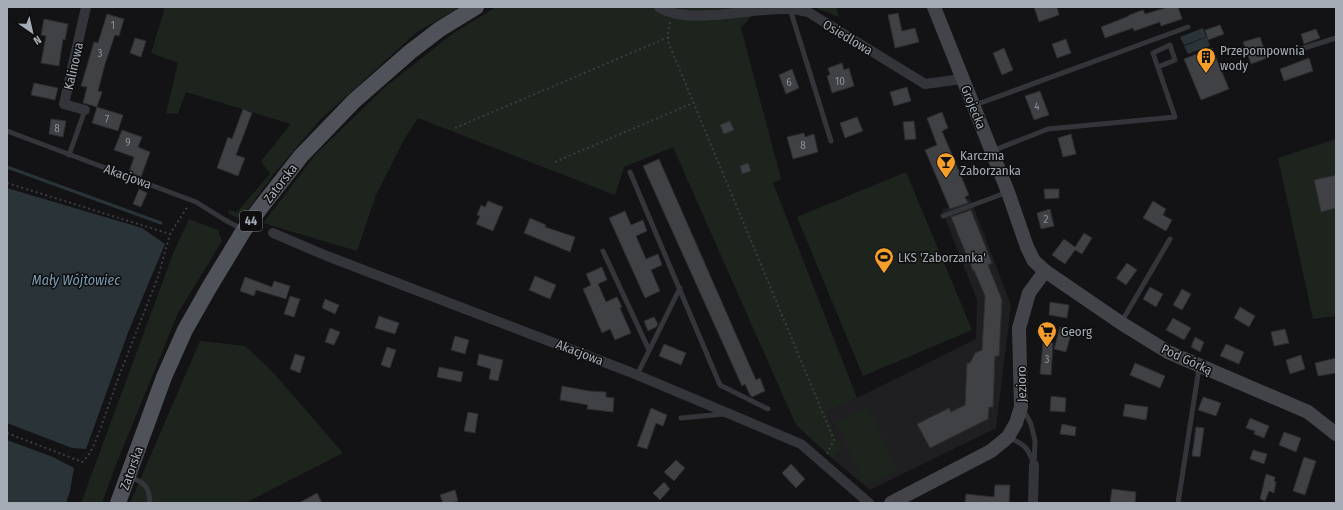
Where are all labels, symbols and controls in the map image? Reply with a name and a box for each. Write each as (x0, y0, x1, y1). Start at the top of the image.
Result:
north arrow (12, 12, 52, 52)
street label: Osiedlowa (820, 17, 875, 58)
house number: 1 (111, 19, 115, 32)
text: N (31, 33, 44, 47)
street label: Kalinowa (61, 41, 86, 91)
place label: Przepompownia wody (1220, 43, 1305, 73)
building icon: Przepompownia wody (1195, 46, 1217, 74)
house number: 3 (98, 47, 103, 60)
house number: 10 (835, 75, 845, 88)
house number: 6 (786, 76, 792, 89)
street label: Grojecka (958, 83, 989, 131)
house number: 4 (1034, 100, 1040, 113)
house number: 7 (105, 113, 110, 126)
house number: 8 (54, 122, 60, 135)
house number: 9 (125, 136, 131, 149)
house number: 8 (800, 139, 806, 152)
place label: Karczma Zaborzanka (960, 148, 1021, 178)
bar icon: Karczma Zaborzanka (935, 151, 957, 179)
street label: Akacjowa (102, 161, 154, 192)
street label: Zatorska (261, 161, 300, 206)
road number: 44 (240, 211, 262, 231)
house number: 2 (1044, 213, 1049, 226)
sports icon: LKS 'Zaborzanka' (873, 246, 895, 274)
place label: LKS 'Zaborzanka' (898, 250, 986, 265)
water label: Mały Wójtowiec (32, 272, 121, 289)
supermarket icon: Georg (1036, 320, 1058, 348)
place label: Georg (1061, 324, 1093, 339)
street label: Akacjowa (554, 337, 606, 368)
street label: Pod Górką (1159, 341, 1215, 378)
house number: 3 (1045, 353, 1050, 366)
street label: Jezioro (1014, 366, 1029, 402)
street label: Zatorska (117, 444, 146, 492)

